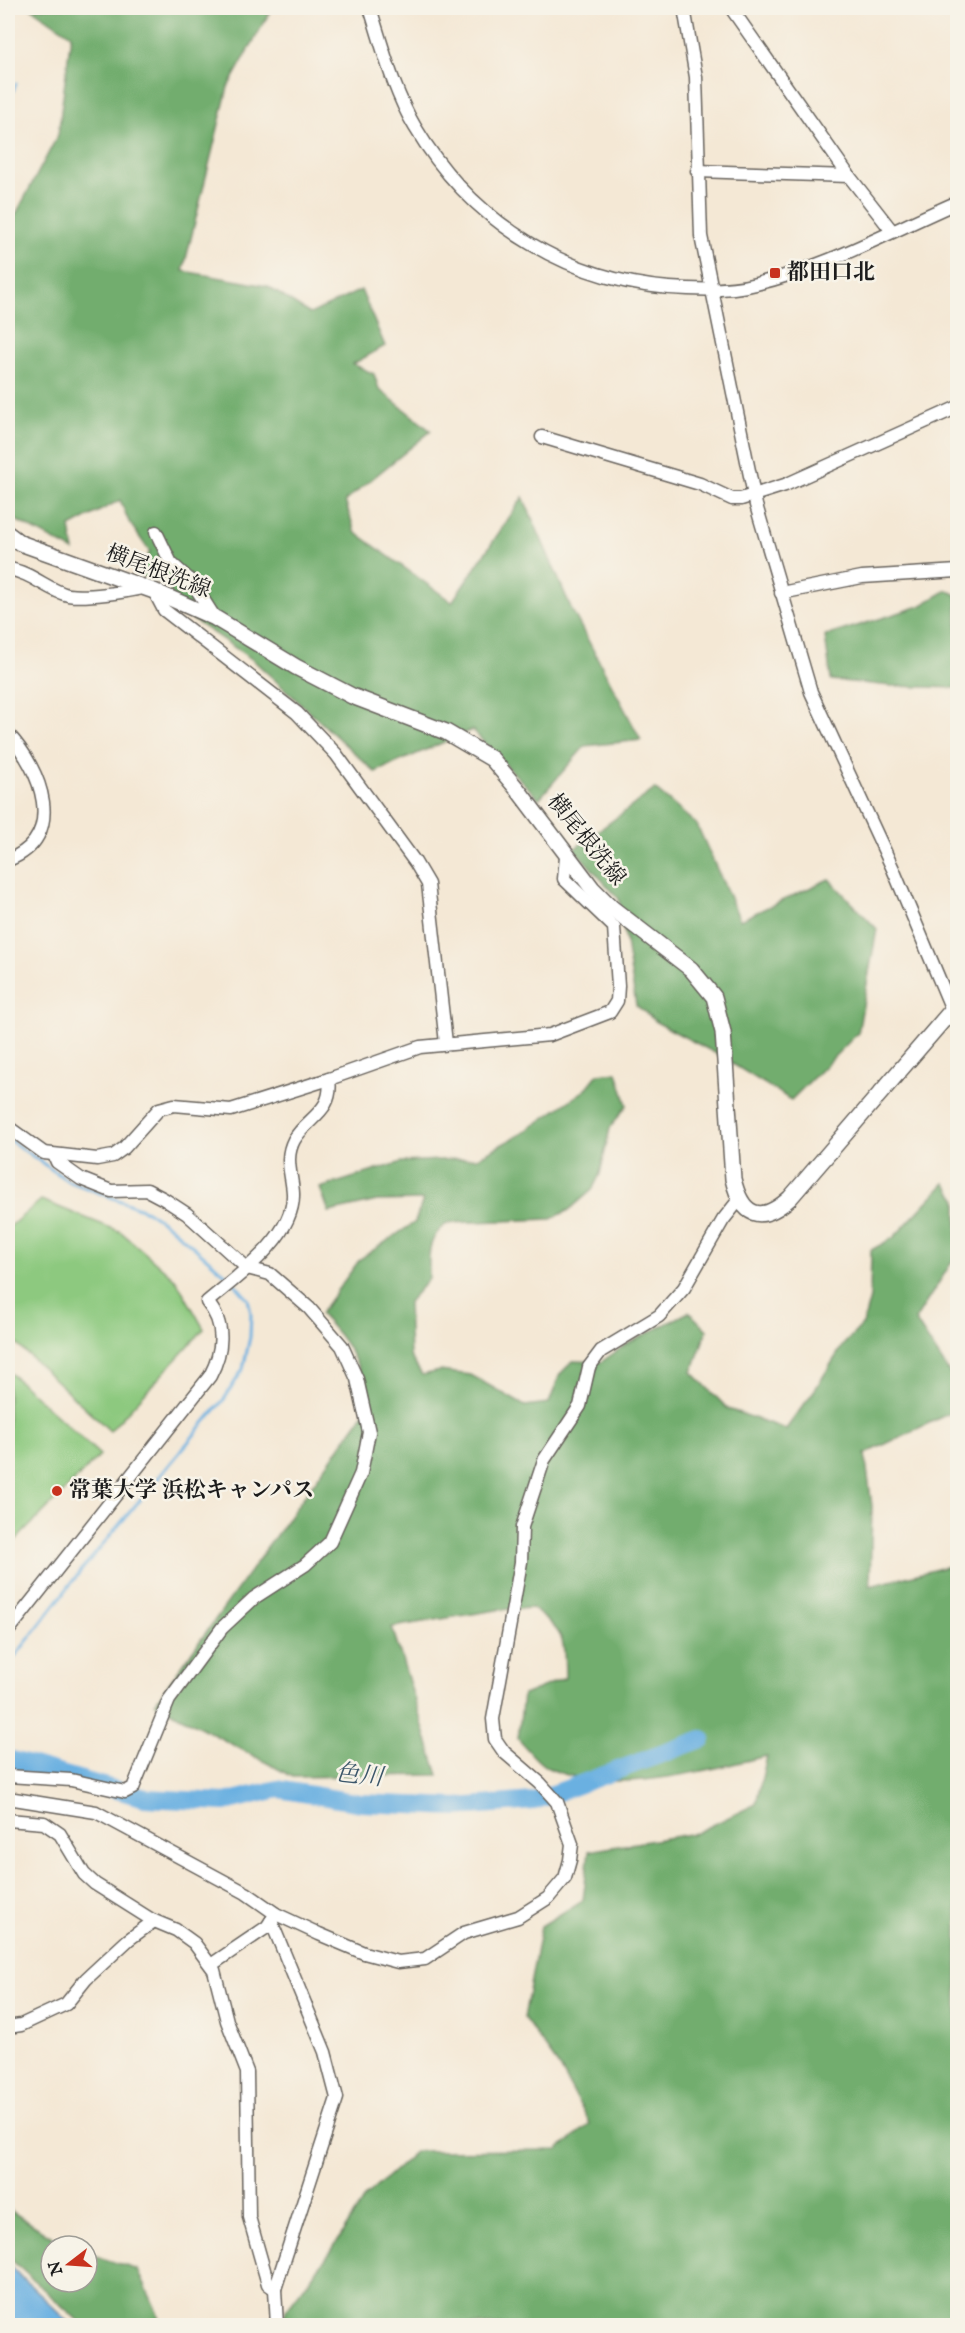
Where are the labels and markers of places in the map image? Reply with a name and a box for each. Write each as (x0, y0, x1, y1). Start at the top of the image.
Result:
place label: 都田口北 (787, 259, 875, 287)
marker: 都田口北 (768, 266, 782, 280)
place label: 常葉大学 浜松キャンパス (69, 1477, 314, 1505)
marker: 常葉大学 浜松キャンパス (50, 1484, 64, 1498)

